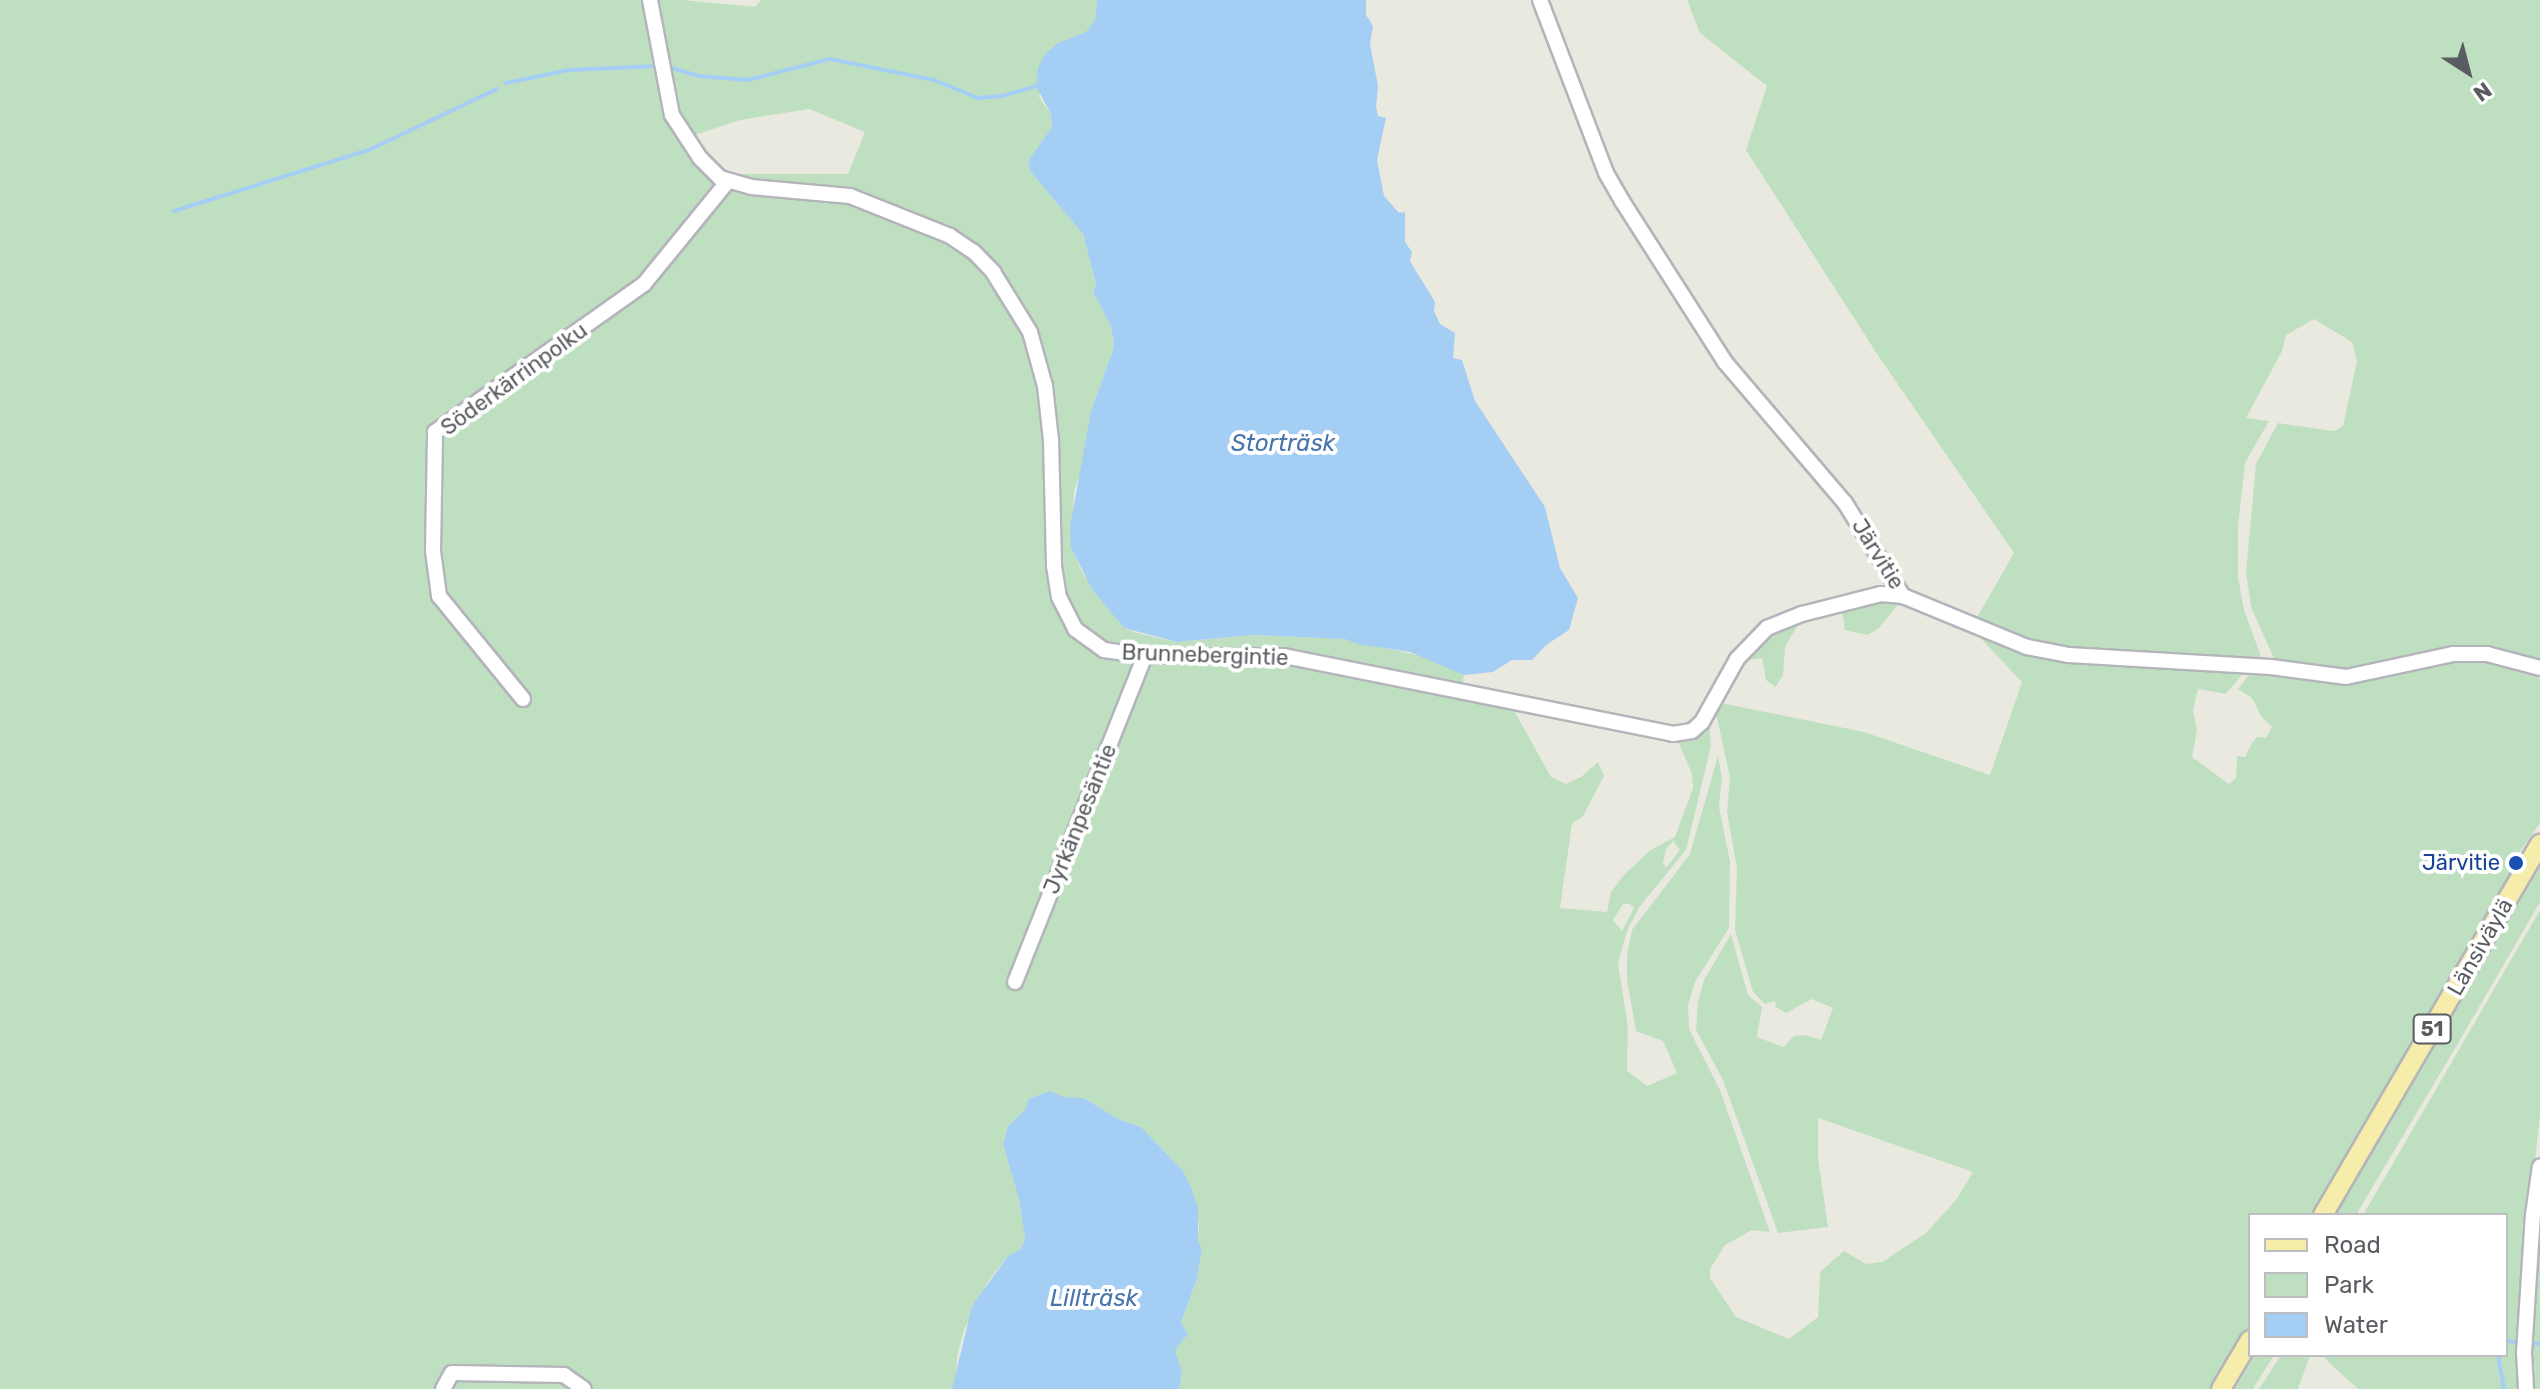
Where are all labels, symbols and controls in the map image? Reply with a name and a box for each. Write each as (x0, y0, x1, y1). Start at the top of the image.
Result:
north arrow (2428, 32, 2508, 112)
text: N (2468, 76, 2497, 107)
street label: Söderkärrinpolku (436, 317, 592, 441)
water label: Storträsk (1231, 430, 1335, 458)
street label: Järvitie (1846, 514, 1910, 594)
street label: Brunnebergintie (1121, 639, 1289, 671)
street label: Jyrkänpesäntie (1038, 740, 1122, 898)
place label: Järvitie (2422, 850, 2500, 876)
marker: Järvitie (2507, 854, 2525, 872)
street label: Länsiväylä (2442, 894, 2518, 1000)
road number: 51 (2412, 1013, 2452, 1045)
legend (2248, 1213, 2508, 1357)
text: Road (2324, 1231, 2381, 1259)
text: Park (2324, 1271, 2374, 1299)
water label: Lillträsk (1050, 1285, 1138, 1313)
text: Water (2324, 1311, 2388, 1339)

